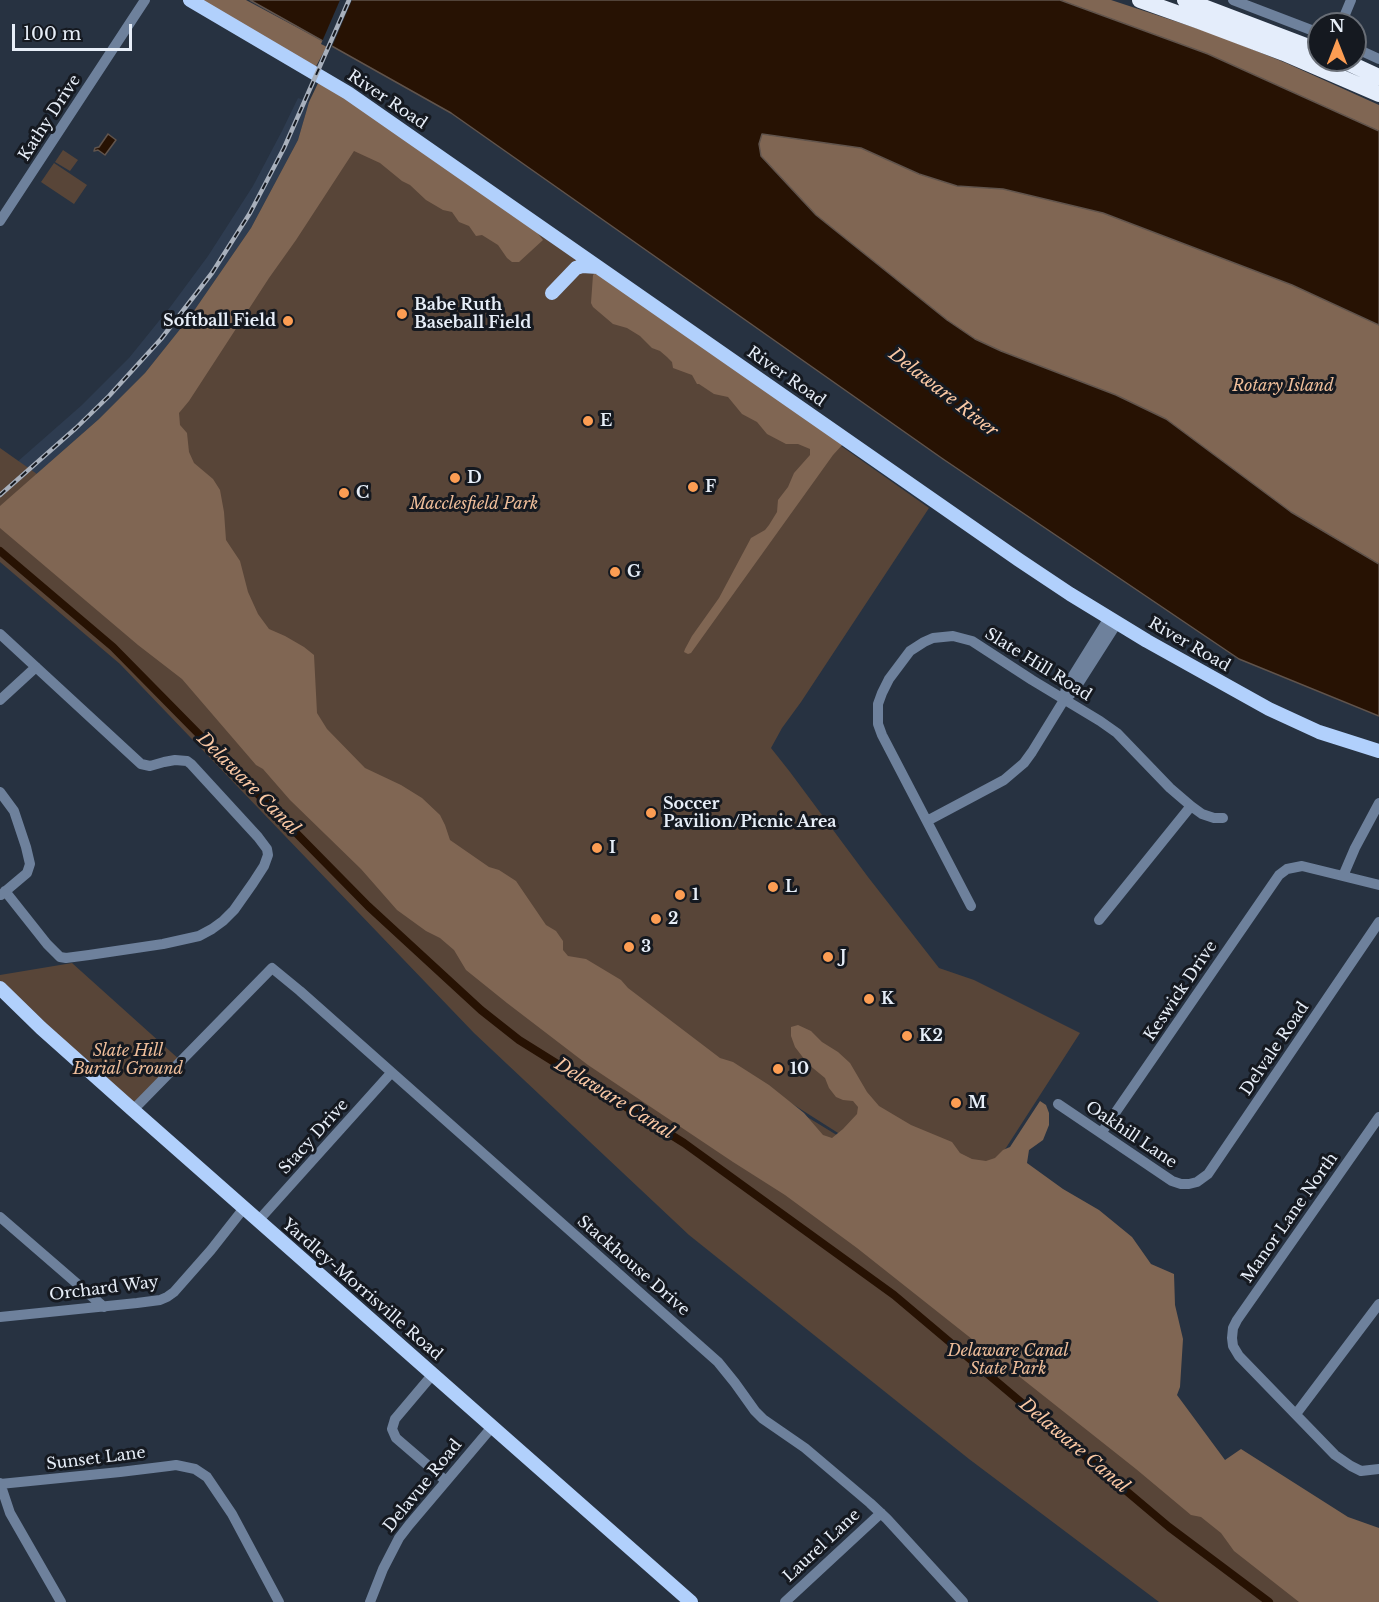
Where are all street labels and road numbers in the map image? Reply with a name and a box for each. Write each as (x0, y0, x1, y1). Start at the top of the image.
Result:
street label: River Road (344, 66, 430, 134)
street label: Kathy Drive (15, 71, 85, 165)
street label: River Road (743, 343, 829, 411)
street label: River Road (1145, 614, 1233, 676)
street label: Slate Hill Road (981, 625, 1095, 705)
street label: Keswick Drive (1141, 937, 1221, 1045)
street label: Delvale Road (1237, 999, 1313, 1099)
street label: Stacy Drive (275, 1096, 353, 1178)
street label: Oakhill Lane (1082, 1097, 1180, 1173)
street label: Manor Lane North (1238, 1149, 1342, 1287)
street label: Stackhouse Drive (573, 1212, 693, 1320)
street label: Yardley-Morrisville Road (278, 1215, 446, 1365)
street label: Orchard Way (48, 1273, 160, 1305)
street label: Delavue Road (380, 1436, 466, 1536)
street label: Sunset Lane (45, 1443, 147, 1475)
street label: Laurel Lane (779, 1505, 865, 1587)

